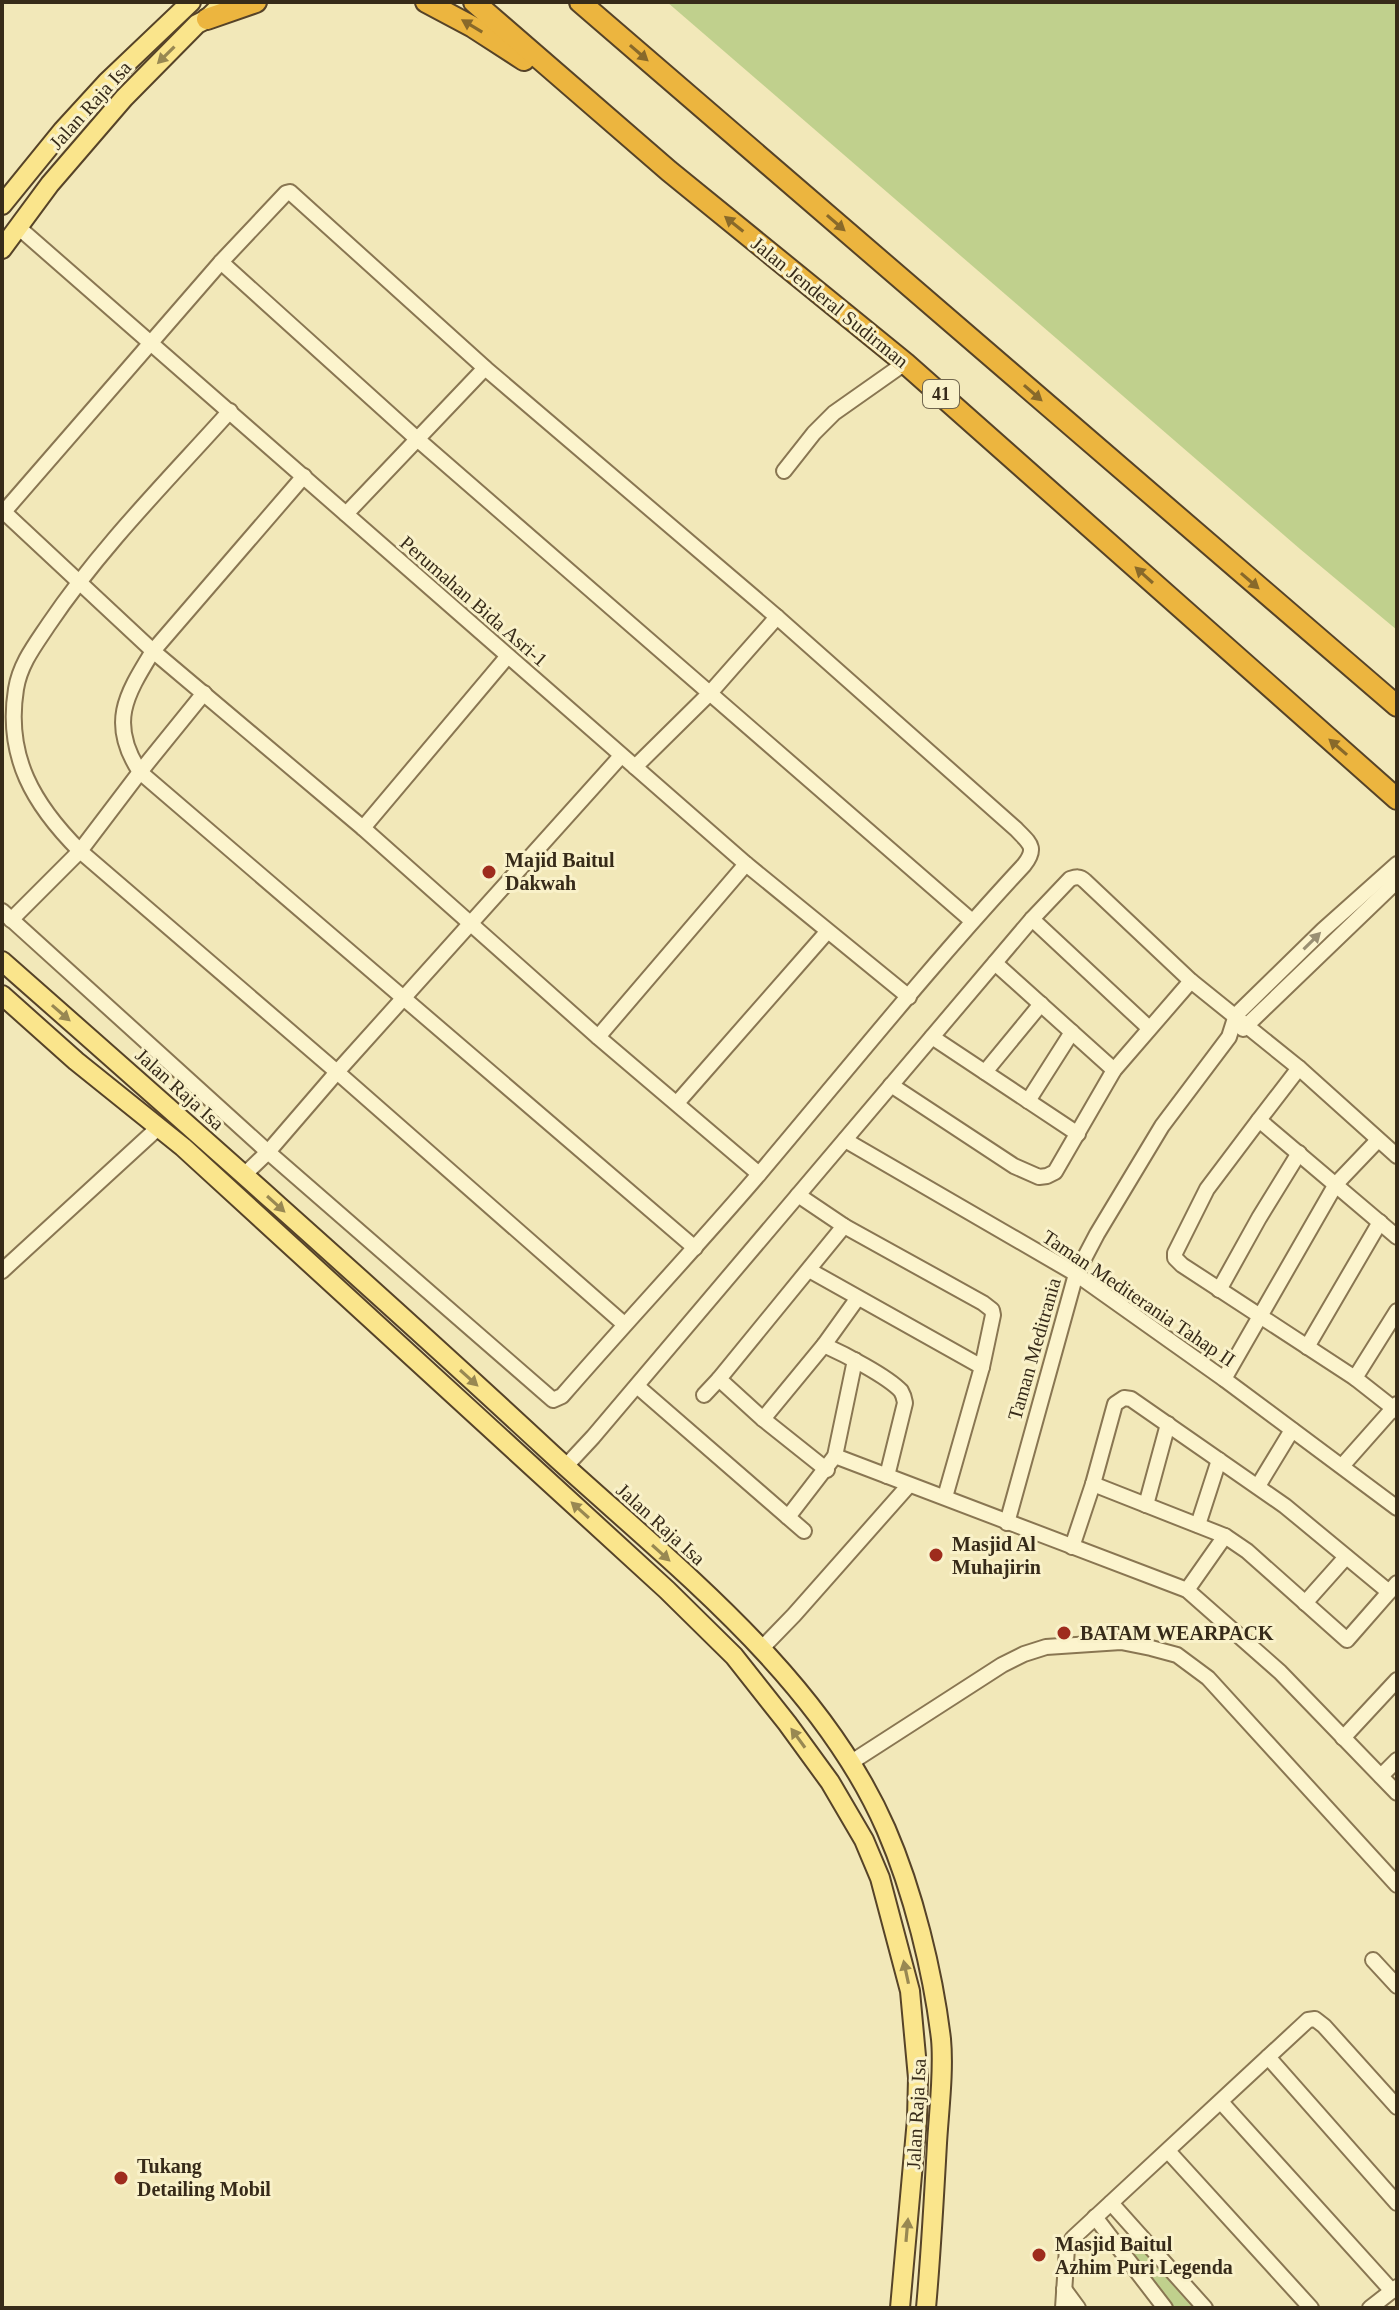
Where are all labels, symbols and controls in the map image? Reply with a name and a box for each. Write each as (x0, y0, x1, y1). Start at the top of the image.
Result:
one-way arrow (461, 20, 483, 34)
one-way arrow (629, 44, 649, 61)
one-way arrow (157, 45, 176, 63)
street label: Jalan Raja Isa (45, 56, 136, 154)
one-way arrow (826, 214, 846, 231)
one-way arrow (724, 216, 744, 233)
street label: Jalan Jenderal Sudirman (747, 232, 913, 372)
road number: 41 (923, 380, 959, 408)
one-way arrow (1022, 384, 1042, 401)
street label: Perumahan Bida Asri-1 (396, 531, 552, 671)
one-way arrow (1134, 567, 1154, 584)
one-way arrow (1240, 572, 1260, 589)
one-way arrow (1329, 739, 1348, 757)
place label: Majid Baitul Dakwah (505, 849, 615, 894)
marker: Majid Baitul Dakwah (480, 863, 498, 881)
one-way arrow (1302, 932, 1320, 951)
one-way arrow (50, 1004, 70, 1021)
street label: Jalan Raja Isa (131, 1044, 229, 1135)
one-way arrow (265, 1195, 285, 1212)
street label: Taman Mediterania Tahap II (1038, 1225, 1239, 1371)
street label: Taman Meditrania (1003, 1275, 1065, 1423)
one-way arrow (459, 1369, 479, 1386)
street label: Jalan Raja Isa (612, 1479, 710, 1570)
one-way arrow (571, 1502, 590, 1520)
place label: Masjid Al Muhajirin (952, 1533, 1041, 1579)
one-way arrow (651, 1544, 670, 1562)
marker: Masjid Al Muhajirin (927, 1546, 945, 1564)
place label: BATAM WEARPACK (1080, 1622, 1274, 1644)
marker: BATAM WEARPACK (1055, 1624, 1073, 1642)
one-way arrow (790, 1727, 806, 1749)
one-way arrow (899, 1959, 912, 1984)
street label: Jalan Raja Isa (902, 2058, 931, 2170)
place label: Tukang Detailing Mobil (137, 2155, 271, 2201)
marker: Tukang Detailing Mobil (112, 2169, 130, 2187)
one-way arrow (901, 2217, 914, 2242)
place label: Masjid Baitul Azhim Puri Legenda (1055, 2233, 1233, 2279)
marker: Masjid Baitul Azhim Puri Legenda (1030, 2246, 1048, 2264)

